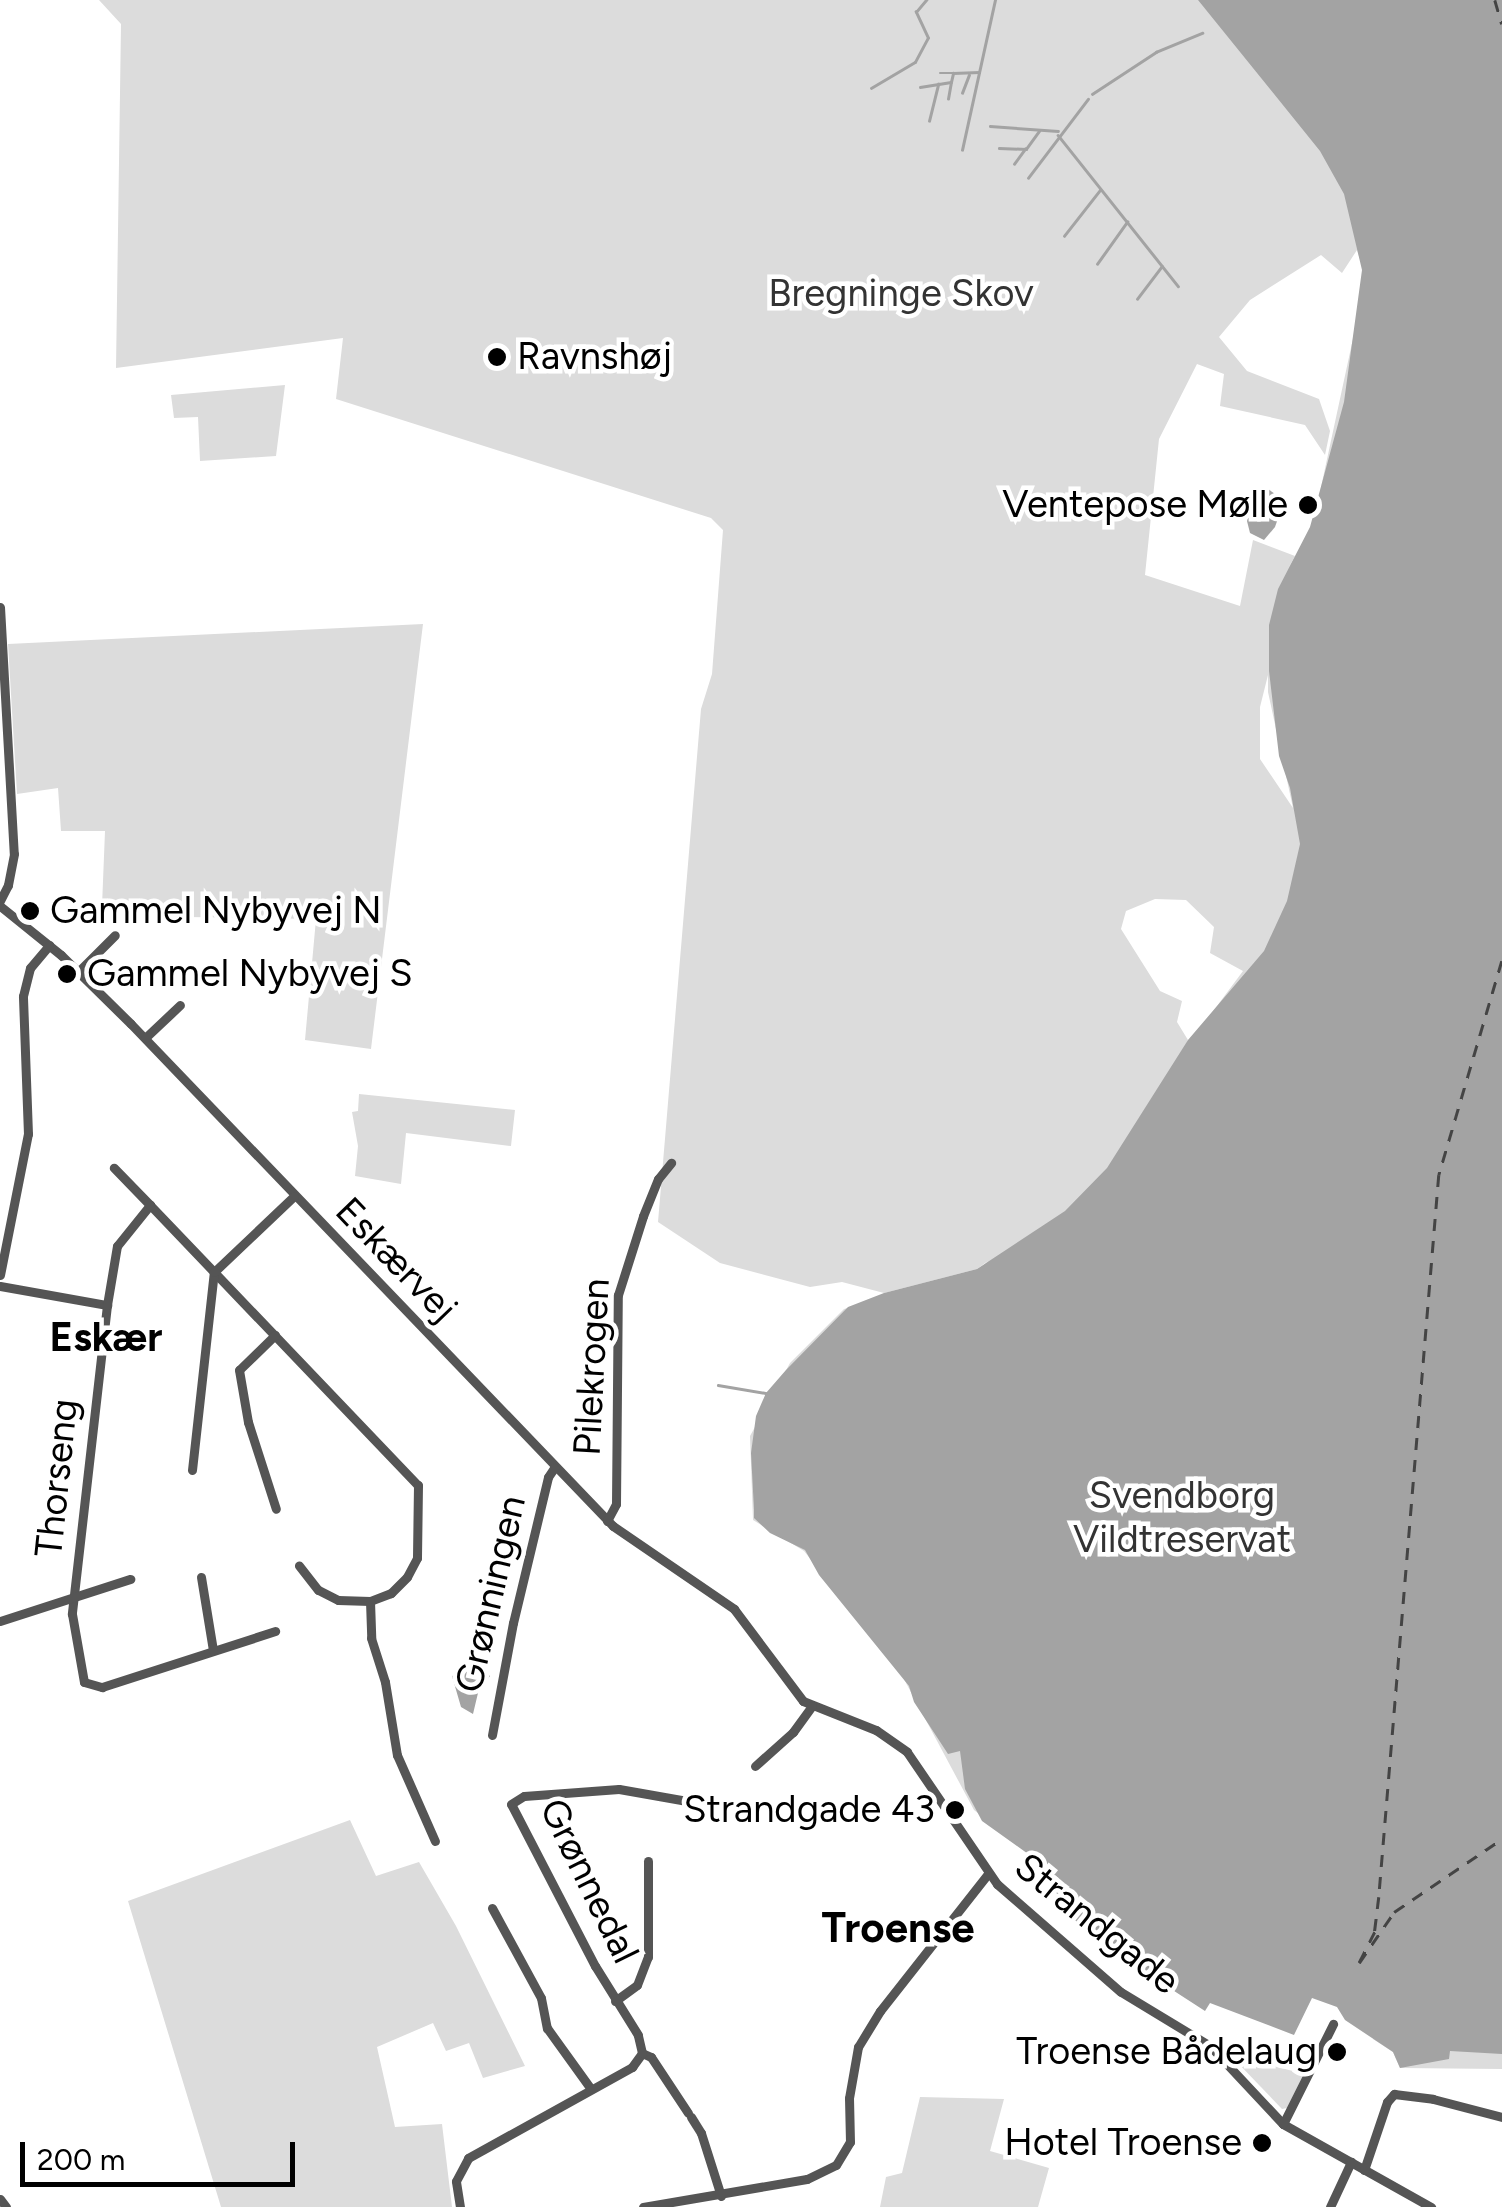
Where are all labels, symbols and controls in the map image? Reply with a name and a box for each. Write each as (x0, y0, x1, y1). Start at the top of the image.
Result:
park label: Bregninge Skov (768, 271, 1034, 317)
place label: Ravnshøj (517, 334, 672, 380)
marker: Ravnshøj (486, 346, 508, 368)
place label: Ventepose Mølle (1002, 482, 1288, 528)
marker: Ventepose Mølle (1297, 494, 1319, 516)
place label: Gammel Nybyvej N (50, 888, 382, 934)
marker: Gammel Nybyvej N (19, 900, 41, 922)
place label: Gammel Nybyvej S (87, 951, 413, 997)
marker: Gammel Nybyvej S (56, 963, 78, 985)
street label: Eskærvej (326, 1189, 466, 1331)
street label: Pilekrogen (565, 1277, 619, 1457)
district label: Eskær (50, 1313, 162, 1361)
street label: Thorseng (26, 1397, 88, 1559)
park label: Svendborg Vildtreservat (1073, 1473, 1291, 1562)
street label: Grønningen (446, 1491, 536, 1697)
place label: Strandgade 43 (683, 1787, 935, 1833)
street label: Grønnedal (530, 1792, 648, 1970)
marker: Strandgade 43 (944, 1799, 966, 1821)
street label: Strandgade (1006, 1844, 1188, 2004)
district label: Troense (821, 1903, 975, 1953)
place label: Troense Bådelaug (1016, 2029, 1317, 2075)
marker: Troense Bådelaug (1326, 2041, 1348, 2063)
place label: Hotel Troense (1004, 2120, 1242, 2166)
scale bar (25, 2122, 300, 2184)
marker: Hotel Troense (1251, 2132, 1273, 2154)
text: 200 m (37, 2141, 125, 2178)

